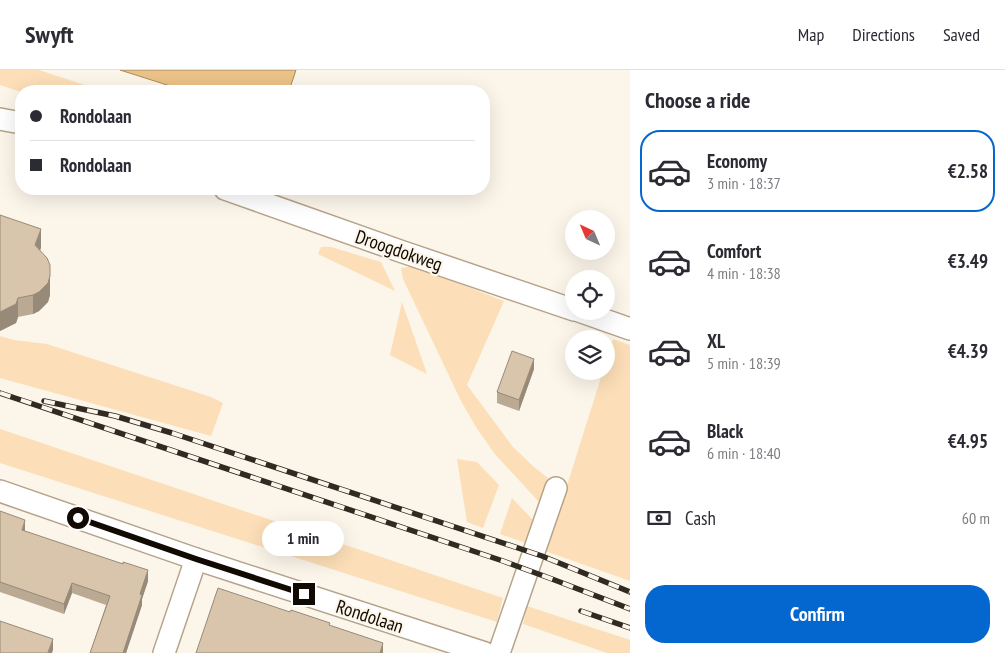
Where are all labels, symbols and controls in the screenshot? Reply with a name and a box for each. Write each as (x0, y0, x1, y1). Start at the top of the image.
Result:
text: Swyft (25, 19, 74, 50)
text: Map (798, 23, 824, 46)
text: Directions (852, 23, 915, 46)
text: Saved (943, 23, 980, 46)
text: Choose a ride (645, 86, 750, 114)
text: Rondolaan (60, 104, 132, 128)
icon: car (647, 149, 692, 194)
text: Economy (707, 149, 767, 173)
text: Rondolaan (60, 153, 132, 177)
text: €2.58 (948, 159, 988, 183)
text: 3 min · 18:37 (707, 173, 781, 193)
north arrow (565, 210, 615, 260)
map controls (565, 210, 615, 380)
street label: Droogdokweg (352, 224, 446, 276)
icon: car (647, 239, 692, 284)
text: Comfort (707, 239, 761, 263)
text: €3.49 (948, 249, 988, 273)
text: 4 min · 18:38 (707, 263, 781, 283)
button: locate (565, 270, 615, 320)
icon: car (647, 329, 692, 374)
text: XL (707, 329, 725, 353)
button: layers (565, 330, 615, 380)
text: €4.39 (948, 339, 988, 363)
text: 5 min · 18:39 (707, 353, 781, 373)
icon: car (647, 419, 692, 464)
text: Black (707, 419, 743, 443)
text: €4.95 (948, 429, 988, 453)
text: 6 min · 18:40 (707, 443, 781, 463)
icon: cash (645, 504, 673, 532)
text: Cash (685, 506, 716, 530)
route start (67, 507, 89, 529)
text: 60 m (962, 508, 990, 528)
callout: 1 min (263, 522, 345, 556)
text: 1 min (287, 528, 319, 548)
route end (293, 583, 315, 605)
button: Confirm (645, 585, 990, 643)
street label: Rondolaan (333, 594, 407, 638)

